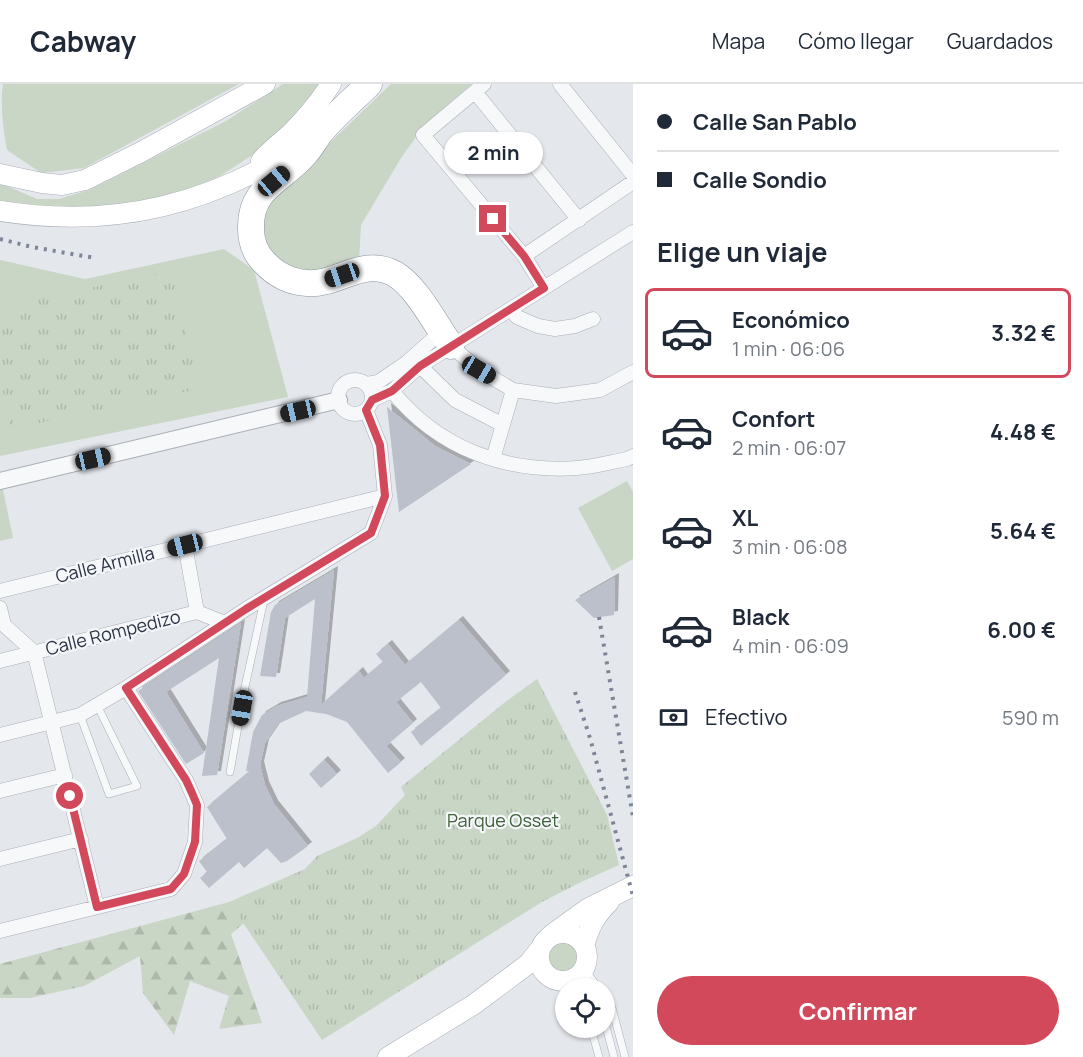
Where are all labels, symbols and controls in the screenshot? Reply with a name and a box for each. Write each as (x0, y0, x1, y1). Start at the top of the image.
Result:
text: Cabway (30, 22, 136, 60)
text: Mapa (712, 27, 765, 55)
text: Cómo llegar (798, 27, 914, 55)
text: Guardados (947, 27, 1053, 55)
text: Calle San Pablo (693, 107, 857, 137)
callout: 2 min (444, 132, 542, 174)
text: 2 min (467, 139, 520, 166)
car (254, 163, 294, 199)
text: Calle Sondio (693, 165, 827, 195)
route end (479, 205, 506, 232)
text: Elige un viaje (657, 233, 828, 270)
car (322, 261, 362, 289)
text: Económico (732, 305, 850, 335)
icon: car (660, 306, 714, 360)
text: 3.32 € (991, 318, 1056, 348)
text: 1 min · 06:06 (732, 335, 845, 362)
car (459, 353, 499, 387)
car (278, 398, 318, 424)
text: Confort (732, 404, 815, 434)
icon: car (660, 405, 714, 459)
text: 4.48 € (990, 417, 1056, 447)
text: 2 min · 06:07 (732, 434, 846, 461)
car (73, 446, 113, 472)
text: XL (732, 503, 758, 533)
icon: car (660, 504, 714, 558)
text: 5.64 € (990, 516, 1056, 546)
car (165, 532, 205, 558)
text: 3 min · 06:08 (732, 533, 848, 560)
street label: Calle Armilla (53, 540, 157, 588)
text: Black (732, 602, 789, 632)
icon: car (660, 603, 714, 657)
street label: Calle Rompedizo (43, 604, 183, 660)
text: 6.00 € (987, 615, 1056, 645)
text: 4 min · 06:09 (732, 632, 849, 659)
car (230, 689, 254, 727)
icon: cash (657, 701, 690, 734)
text: Efectivo (705, 702, 788, 732)
text: 590 m (1002, 704, 1059, 731)
route start (56, 782, 83, 809)
park label: Parque Osset (447, 808, 559, 832)
button: Confirmar (657, 976, 1059, 1045)
map controls (555, 978, 615, 1038)
button: locate (555, 978, 615, 1038)

